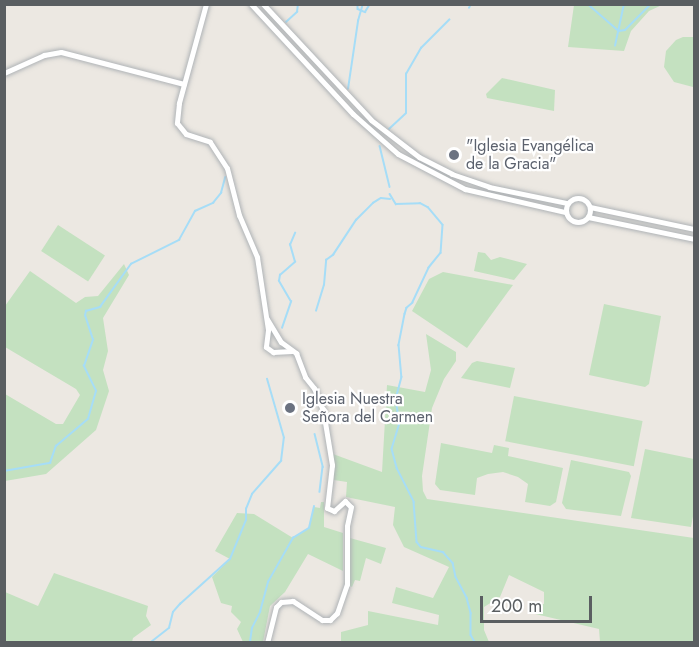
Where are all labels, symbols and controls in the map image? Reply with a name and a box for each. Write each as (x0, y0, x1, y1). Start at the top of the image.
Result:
place label: "Iglesia Evangélica de la Gracia" (466, 136, 594, 174)
marker: "Iglesia Evangélica de la Gracia" (447, 148, 461, 162)
place label: Iglesia Nuestra Señora del Carmen (302, 389, 433, 427)
marker: Iglesia Nuestra Señora del Carmen (283, 401, 297, 415)
scale bar (483, 584, 596, 622)
text: 200 m (491, 593, 542, 619)

